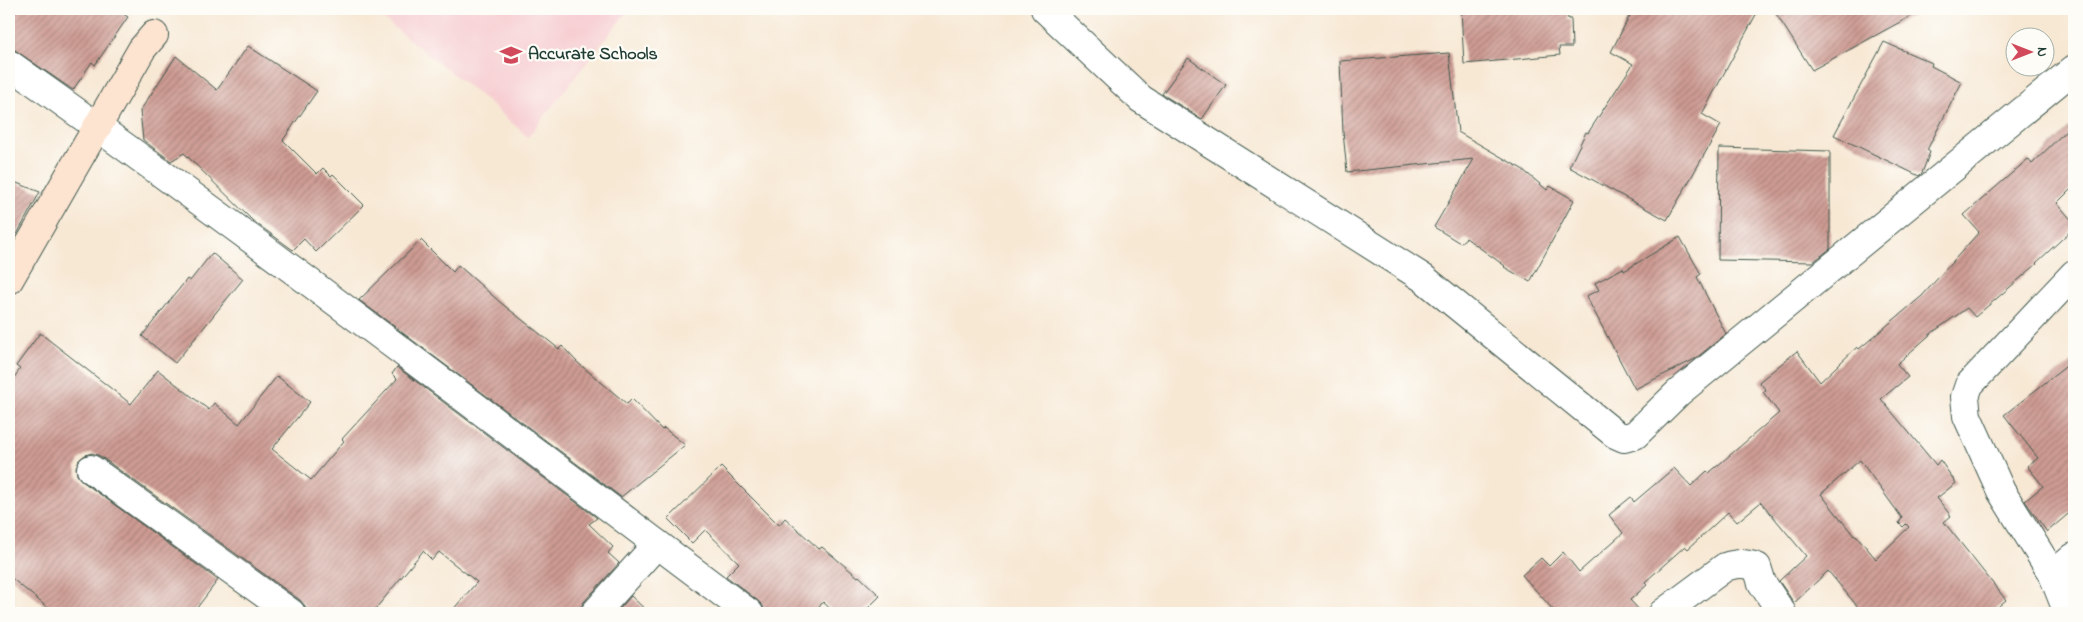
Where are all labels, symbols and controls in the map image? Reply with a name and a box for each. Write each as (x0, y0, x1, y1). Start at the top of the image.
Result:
north arrow (2006, 28, 2056, 78)
school or university icon: Accurate Schools (498, 42, 524, 68)
place label: Accurate Schools (528, 42, 658, 68)
text: N (2031, 47, 2052, 57)

